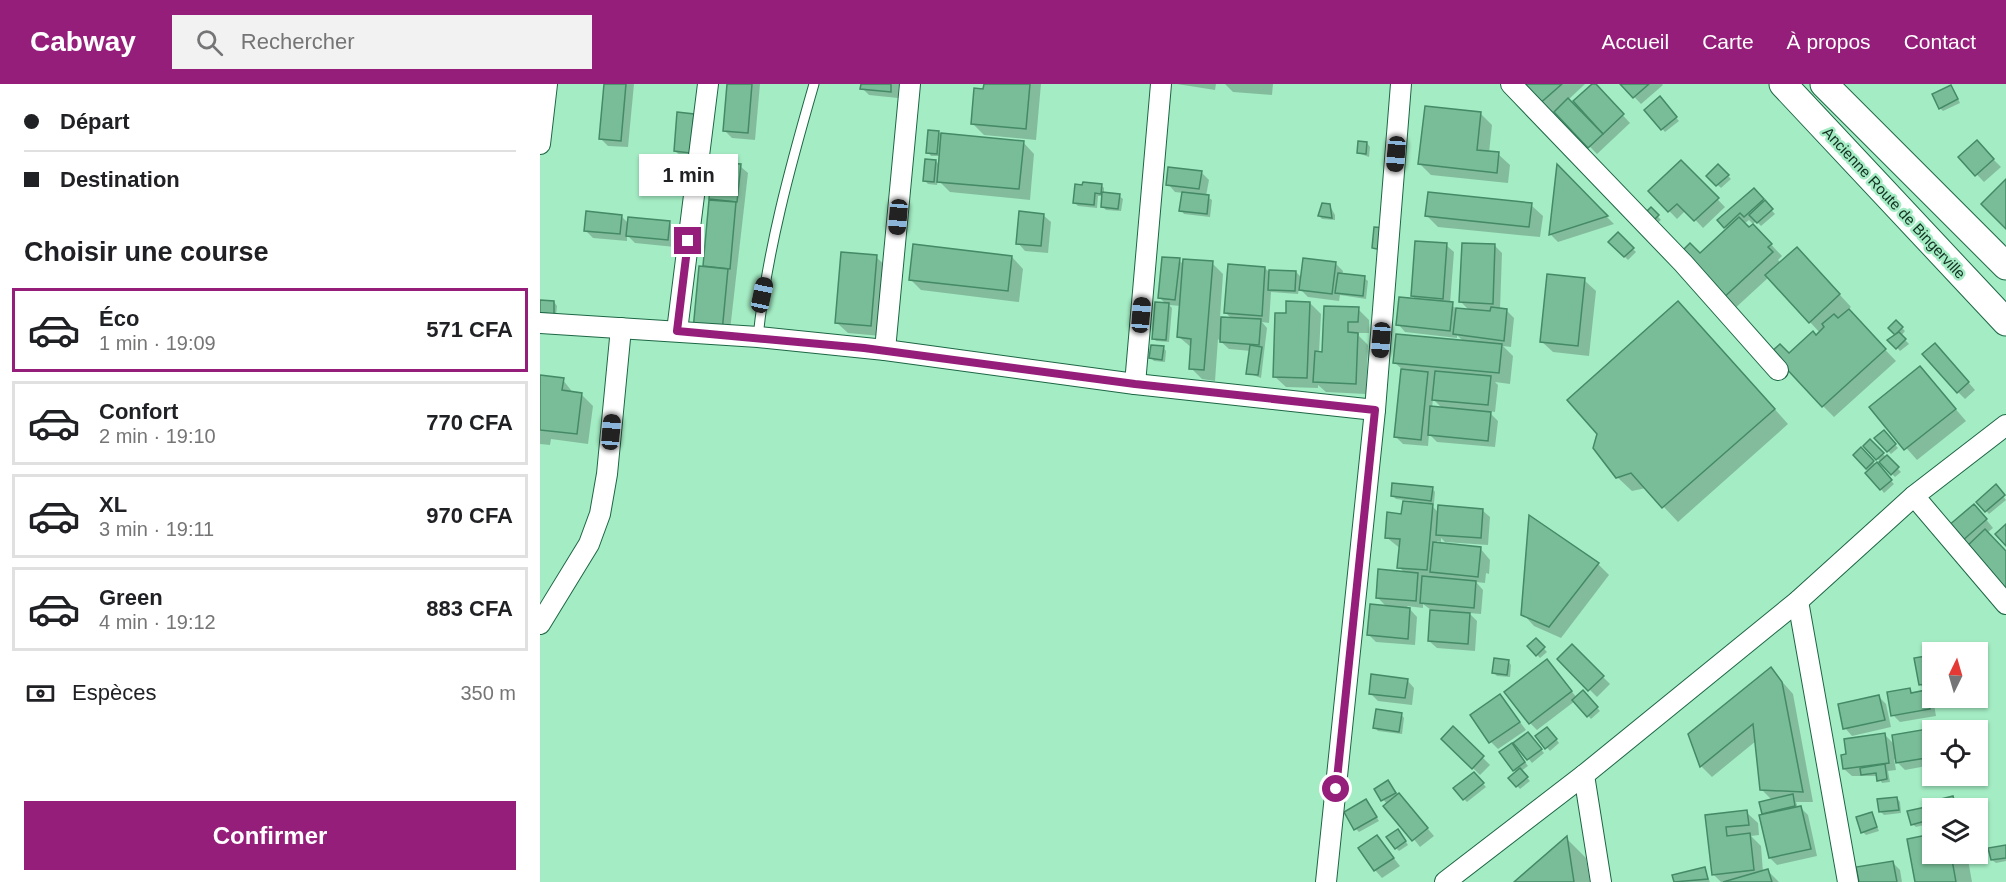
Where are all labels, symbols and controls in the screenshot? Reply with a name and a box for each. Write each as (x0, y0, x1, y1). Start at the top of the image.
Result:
search box (172, 15, 592, 69)
text: Cabway (30, 26, 136, 57)
icon: search (193, 26, 226, 59)
text: Rechercher (241, 29, 355, 54)
text: Accueil (1602, 30, 1669, 53)
text: Carte (1702, 30, 1754, 53)
text: À propos (1787, 30, 1871, 53)
text: Contact (1904, 30, 1976, 53)
text: Départ (60, 109, 130, 134)
street label: Ancienne Route de Bingerville (1820, 123, 1969, 282)
car (1385, 135, 1407, 173)
callout: 1 min (638, 154, 738, 196)
text: 1 min (662, 164, 715, 186)
text: Destination (60, 167, 180, 192)
car (887, 198, 909, 236)
route end (674, 227, 701, 254)
text: Choisir une course (24, 237, 269, 267)
car (749, 276, 775, 314)
car (1130, 296, 1152, 334)
icon: car (27, 303, 81, 357)
text: Éco (99, 306, 139, 331)
text: 571 CFA (426, 317, 513, 342)
car (1370, 321, 1392, 359)
text: 1 min · 19:09 (99, 332, 216, 354)
icon: car (27, 396, 81, 450)
text: Confort (99, 399, 178, 424)
text: 770 CFA (426, 410, 513, 435)
car (600, 413, 622, 451)
text: 2 min · 19:10 (99, 425, 216, 447)
icon: car (27, 489, 81, 543)
text: XL (99, 492, 127, 517)
text: 970 CFA (426, 503, 513, 528)
text: 3 min · 19:11 (99, 518, 214, 540)
icon: car (27, 582, 81, 636)
text: Green (99, 585, 163, 610)
text: 883 CFA (426, 596, 513, 621)
text: 4 min · 19:12 (99, 611, 216, 633)
north arrow (1922, 642, 1988, 708)
map controls (1922, 642, 1988, 864)
icon: cash (24, 677, 57, 710)
text: Espèces (72, 680, 156, 705)
text: 350 m (460, 682, 516, 704)
button: locate (1922, 720, 1988, 786)
route start (1322, 775, 1349, 802)
button: layers (1922, 798, 1988, 864)
button: Confirmer (24, 801, 516, 870)

